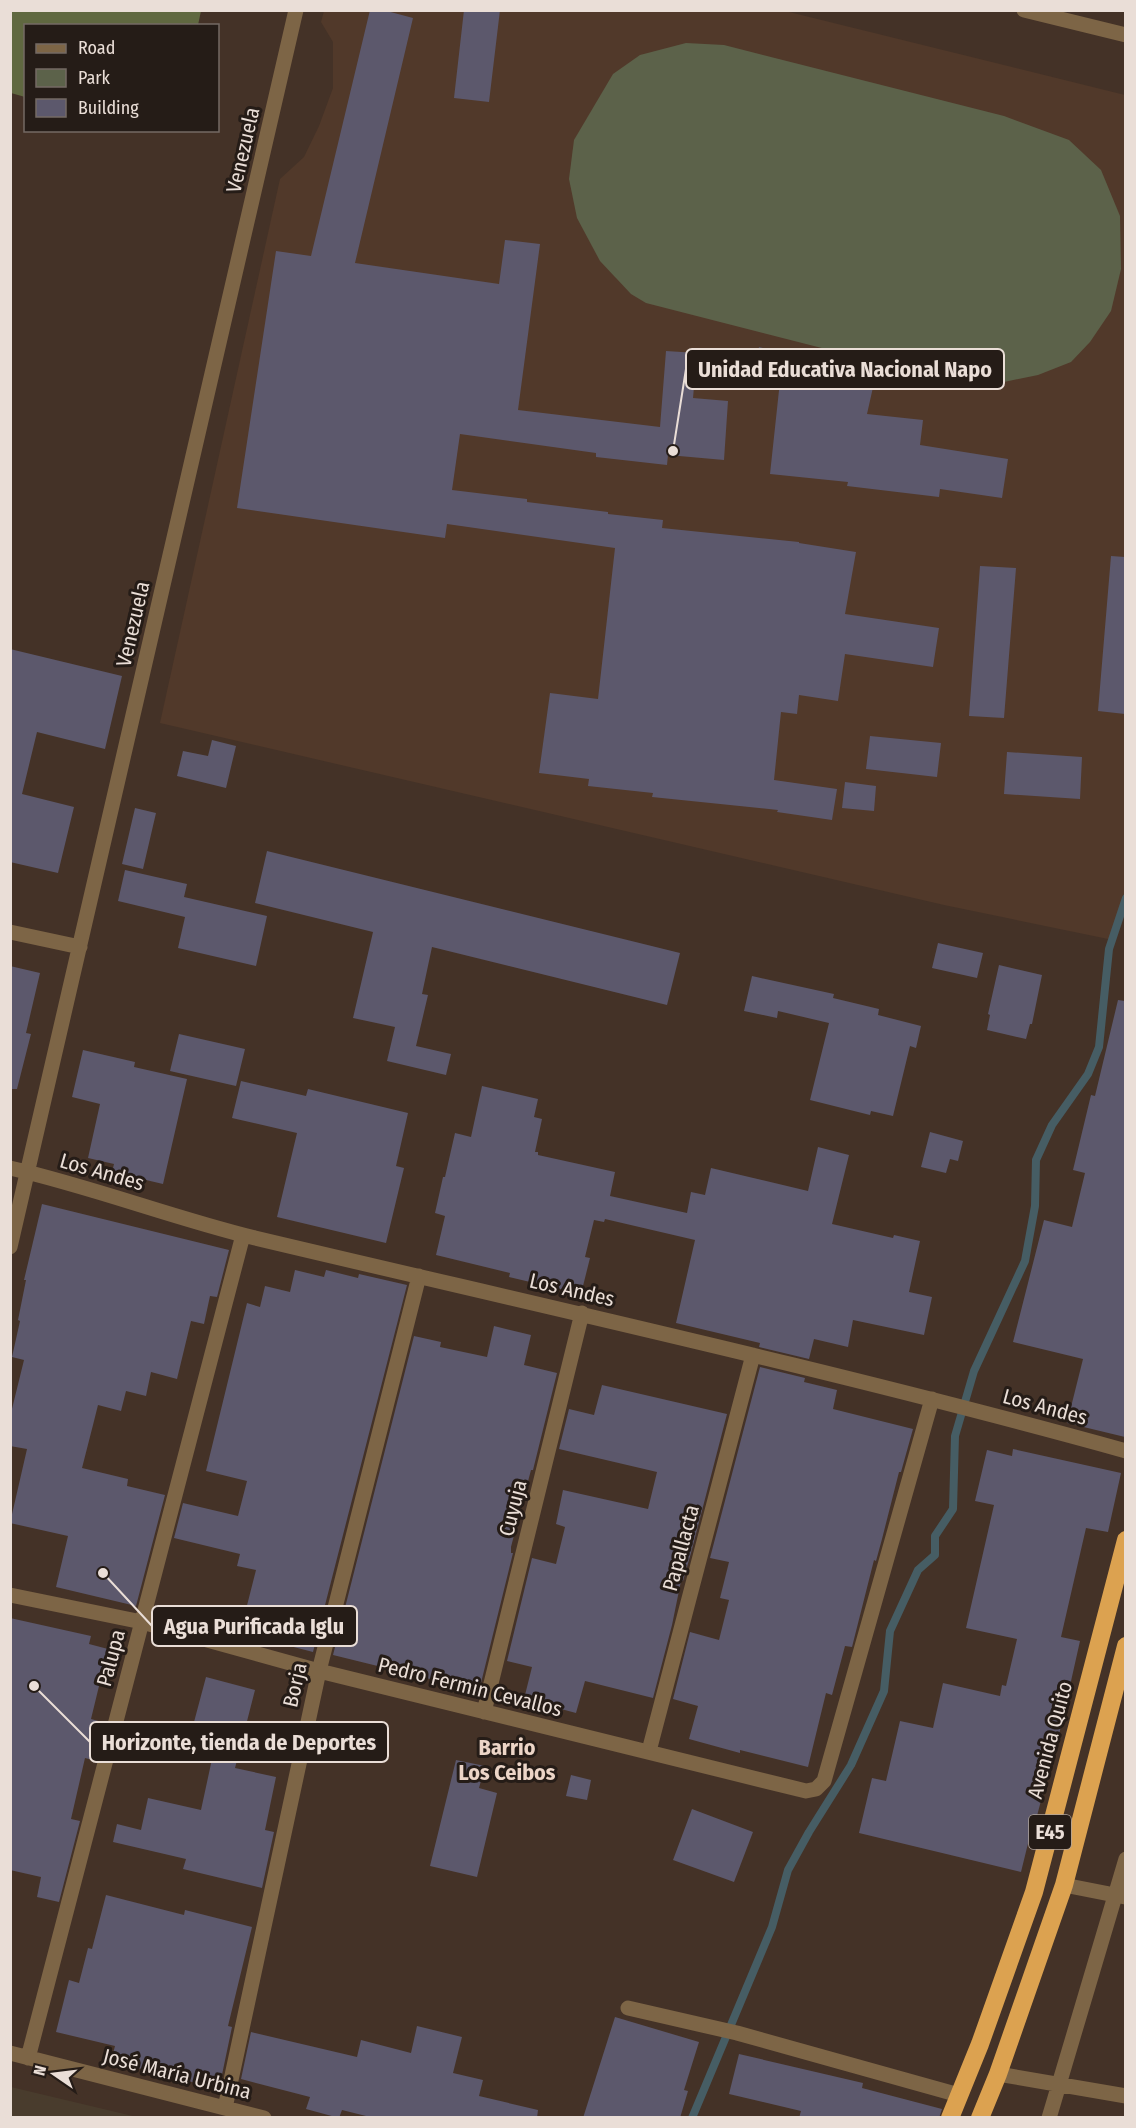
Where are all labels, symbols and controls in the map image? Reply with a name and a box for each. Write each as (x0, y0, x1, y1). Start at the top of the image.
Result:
legend (24, 24, 219, 132)
text: Road (78, 37, 115, 59)
text: Park (78, 67, 111, 89)
text: Building (78, 97, 139, 119)
street label: Venezuela (221, 105, 265, 195)
callout: Unidad Educativa Nacional Napo (686, 349, 1004, 389)
text: Unidad Educativa Nacional Napo (698, 356, 992, 383)
street label: Venezuela (111, 579, 155, 669)
street label: Los Andes (57, 1148, 147, 1196)
street label: Los Andes (527, 1268, 617, 1312)
street label: Los Andes (1000, 1383, 1090, 1431)
street label: Cuyuja (493, 1477, 533, 1539)
street label: Papallacta (657, 1502, 705, 1594)
callout: Agua Purificada Iglu (152, 1606, 357, 1646)
text: Agua Purificada Iglu (163, 1613, 344, 1640)
street label: Palupa (91, 1627, 131, 1689)
street label: Pedro Fermin Cevallos (375, 1652, 565, 1722)
street label: Borja (277, 1660, 313, 1710)
street label: Avenida Quito (1022, 1678, 1078, 1802)
callout: Horizonte, tienda de Deportes (90, 1722, 388, 1762)
text: Horizonte, tienda de Deportes (102, 1729, 377, 1756)
district label: Barrio Los Ceibos (458, 1734, 556, 1786)
road number: E45 (1029, 1815, 1071, 1849)
street label: José María Urbina (100, 2043, 254, 2105)
north arrow (24, 2044, 84, 2104)
text: N (30, 2064, 50, 2077)

